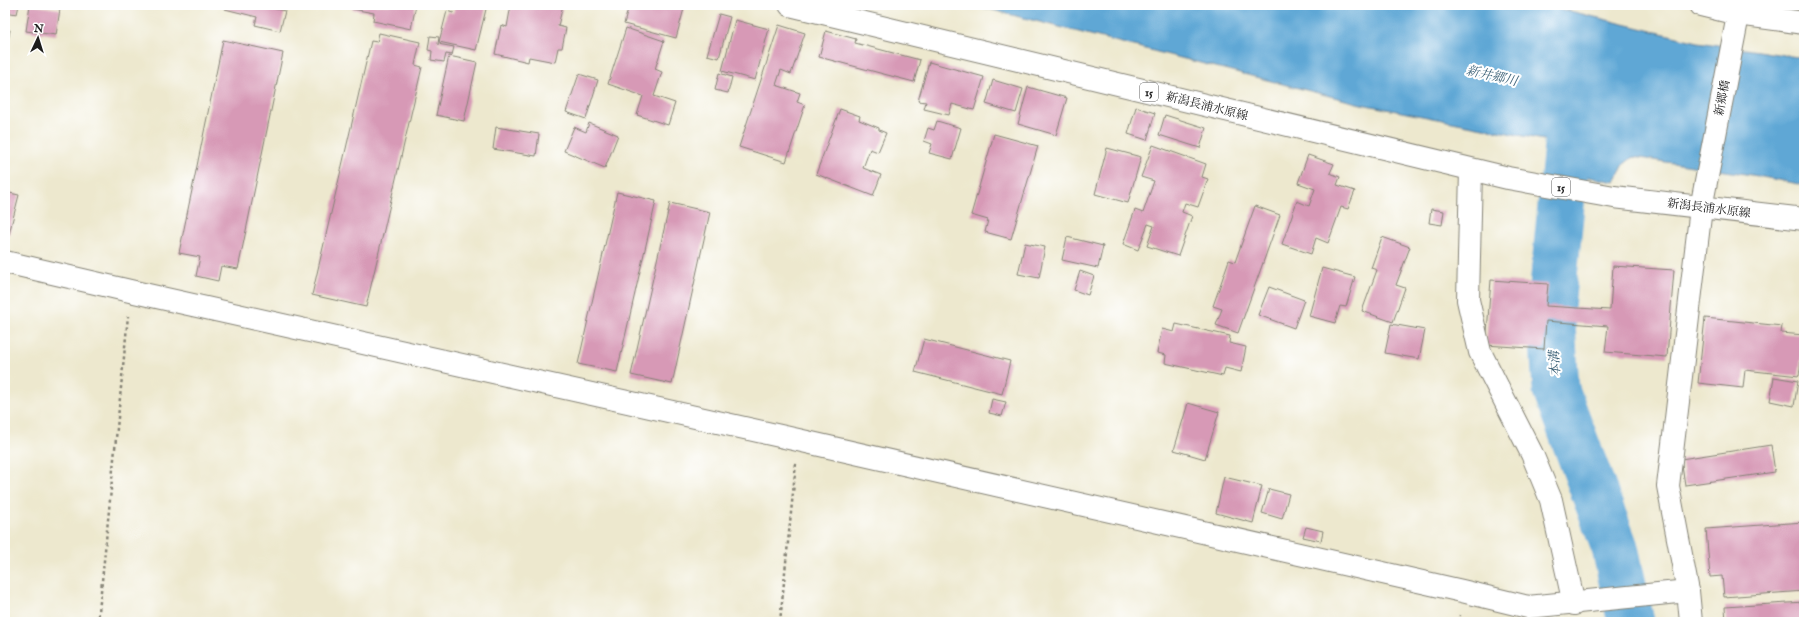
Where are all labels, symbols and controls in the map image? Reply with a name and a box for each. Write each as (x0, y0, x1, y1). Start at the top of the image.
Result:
north arrow (18, 18, 58, 58)
text: N (32, 22, 44, 36)
water label: 新井郷川 (1464, 62, 1521, 91)
street label: 新郷橋 (1712, 79, 1733, 117)
road number: 15 (1140, 83, 1158, 101)
street label: 新潟長浦水原線 (1164, 89, 1249, 124)
road number: 15 (1552, 178, 1570, 196)
street label: 新潟長浦水原線 (1666, 196, 1752, 221)
water label: 本溝 (1546, 349, 1565, 377)

